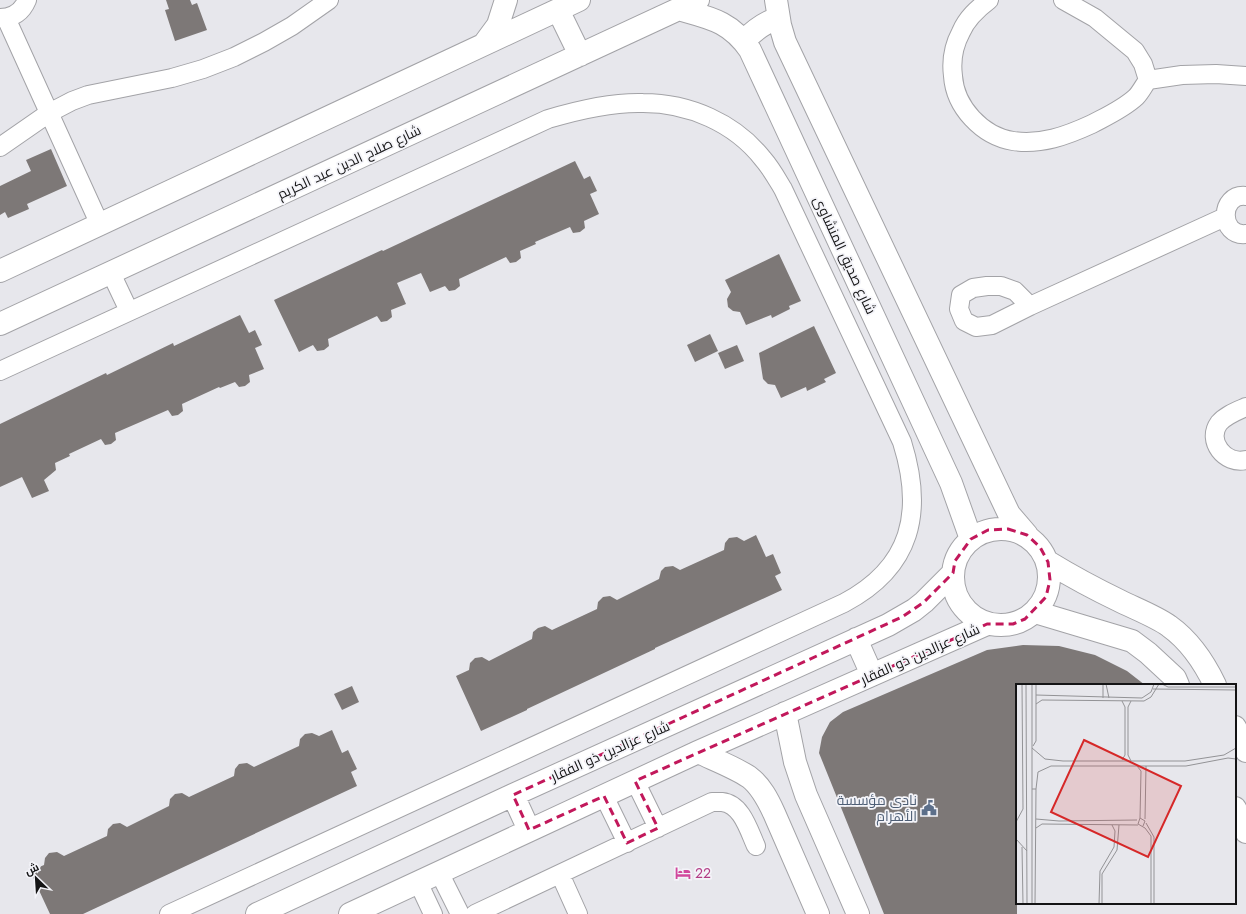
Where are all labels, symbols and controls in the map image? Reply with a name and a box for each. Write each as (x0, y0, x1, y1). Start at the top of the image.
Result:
street label: شارع صلاح الدين عبد الكريم (274, 120, 424, 204)
street label: شارع صديق المنشاوى (809, 193, 881, 317)
street label: شارع عزالدين ذو الفقار (856, 619, 983, 690)
inset map (1016, 684, 1236, 904)
street label: شارع عزالدين ذو الفقار (546, 716, 673, 787)
place label: نادى مؤسسة الأهرام (837, 790, 917, 826)
public building icon: نادى مؤسسة الأهرام (920, 799, 938, 817)
north arrow (16, 858, 56, 898)
text: ش (22, 859, 42, 879)
place label: 22 (695, 863, 711, 883)
hotel icon: 22 (674, 864, 692, 882)

